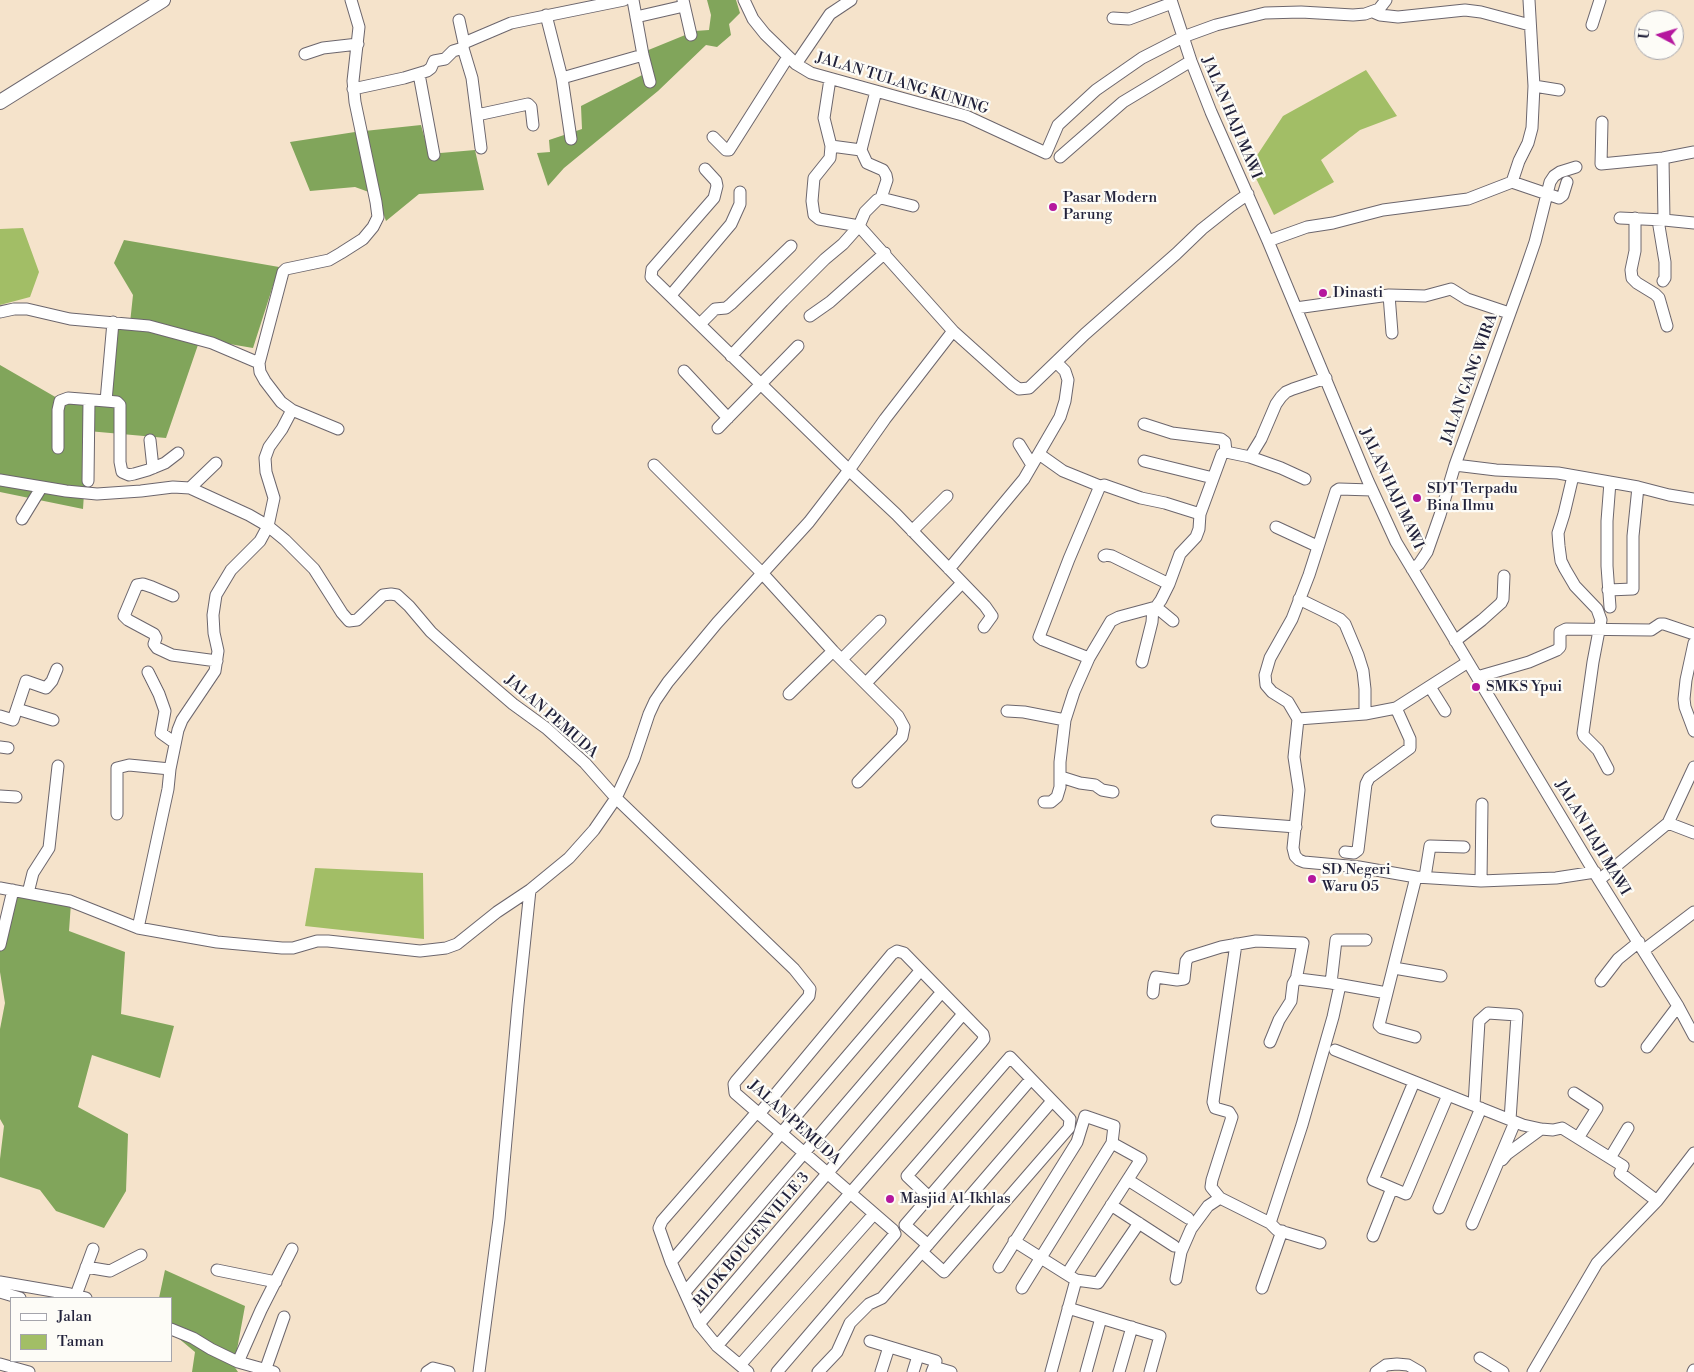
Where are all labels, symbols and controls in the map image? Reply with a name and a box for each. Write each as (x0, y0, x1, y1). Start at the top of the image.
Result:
north arrow (1634, 10, 1684, 60)
text: U (1636, 27, 1655, 40)
street label: JALAN TULANG KUNING (814, 49, 990, 119)
street label: JALAN HAJI MAWI (1197, 54, 1265, 182)
place label: Pasar Modern Parung (1063, 189, 1157, 224)
marker: Pasar Modern Parung (1047, 201, 1059, 213)
place label: Dinasti (1333, 284, 1383, 302)
marker: Dinasti (1317, 287, 1329, 299)
street label: JALAN GANG WIRA (1438, 311, 1502, 447)
street label: JALAN HAJI MAWI (1355, 426, 1427, 552)
place label: SDT Terpadu Bina Ilmu (1427, 480, 1518, 515)
marker: SDT Terpadu Bina Ilmu (1411, 492, 1423, 504)
street label: JALAN PEMUDA (501, 672, 601, 762)
place label: SMKS Ypui (1486, 678, 1562, 696)
marker: SMKS Ypui (1470, 681, 1482, 693)
street label: JALAN HAJI MAWI (1551, 777, 1633, 899)
place label: SD Negeri Waru 05 (1322, 861, 1391, 896)
marker: SD Negeri Waru 05 (1306, 873, 1318, 885)
street label: JALAN PEMUDA (744, 1077, 844, 1169)
street label: BLOK BOUGENVILLE 3 (691, 1169, 813, 1311)
place label: Masjid Al-Ikhlas (900, 1190, 1011, 1208)
marker: Masjid Al-Ikhlas (884, 1193, 896, 1205)
legend (10, 1297, 172, 1362)
text: Jalan (57, 1307, 92, 1326)
text: Taman (57, 1332, 104, 1351)

